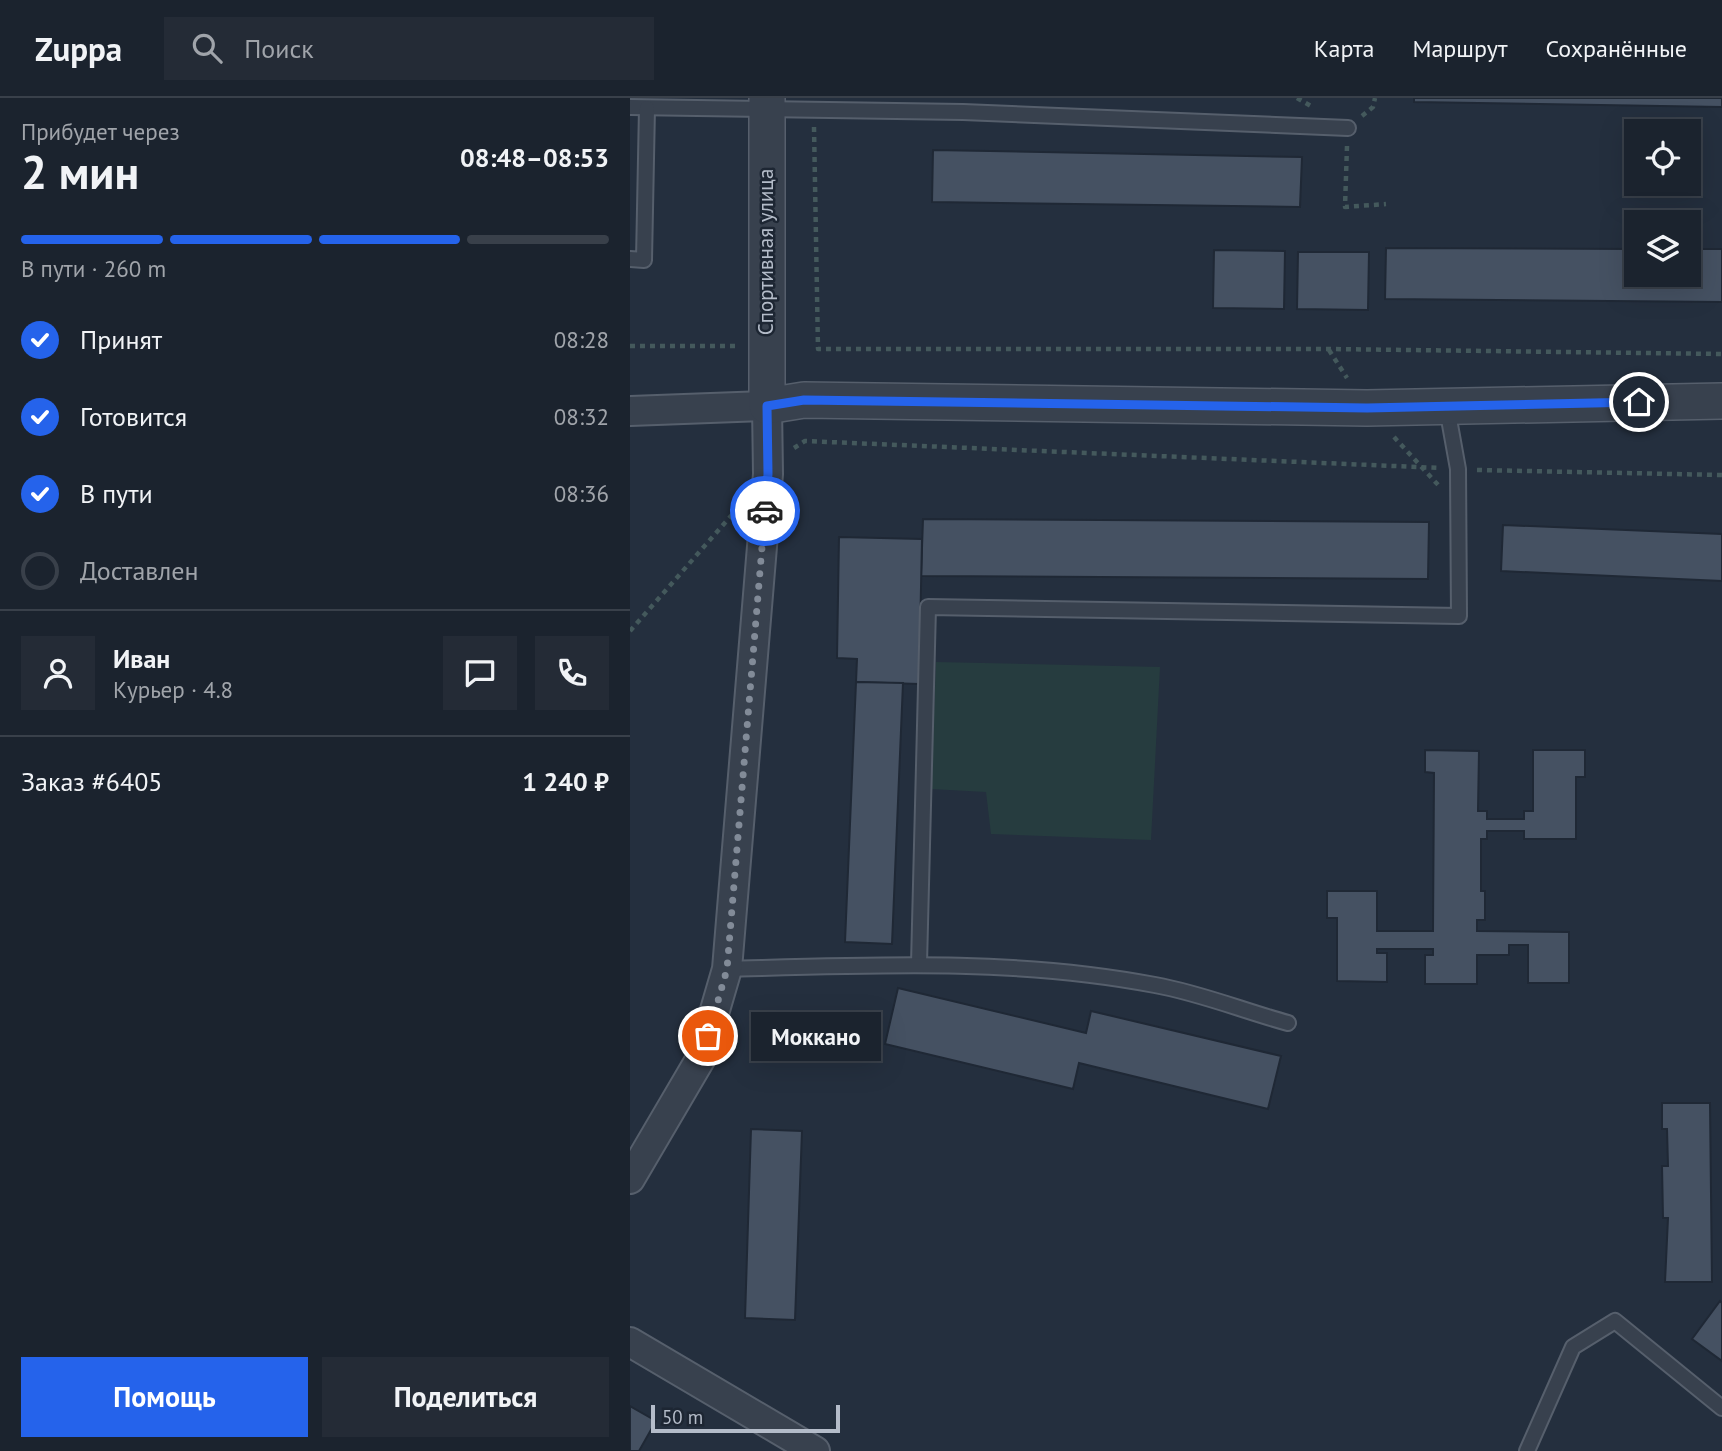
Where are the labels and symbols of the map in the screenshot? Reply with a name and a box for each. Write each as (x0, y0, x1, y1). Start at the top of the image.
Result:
street label: Спортивная улица (752, 169, 779, 335)
pin (1609, 372, 1669, 432)
courier (730, 476, 800, 546)
pin (678, 1006, 738, 1066)
callout: Моккано (750, 1012, 879, 1060)
scale bar (651, 1402, 840, 1434)

